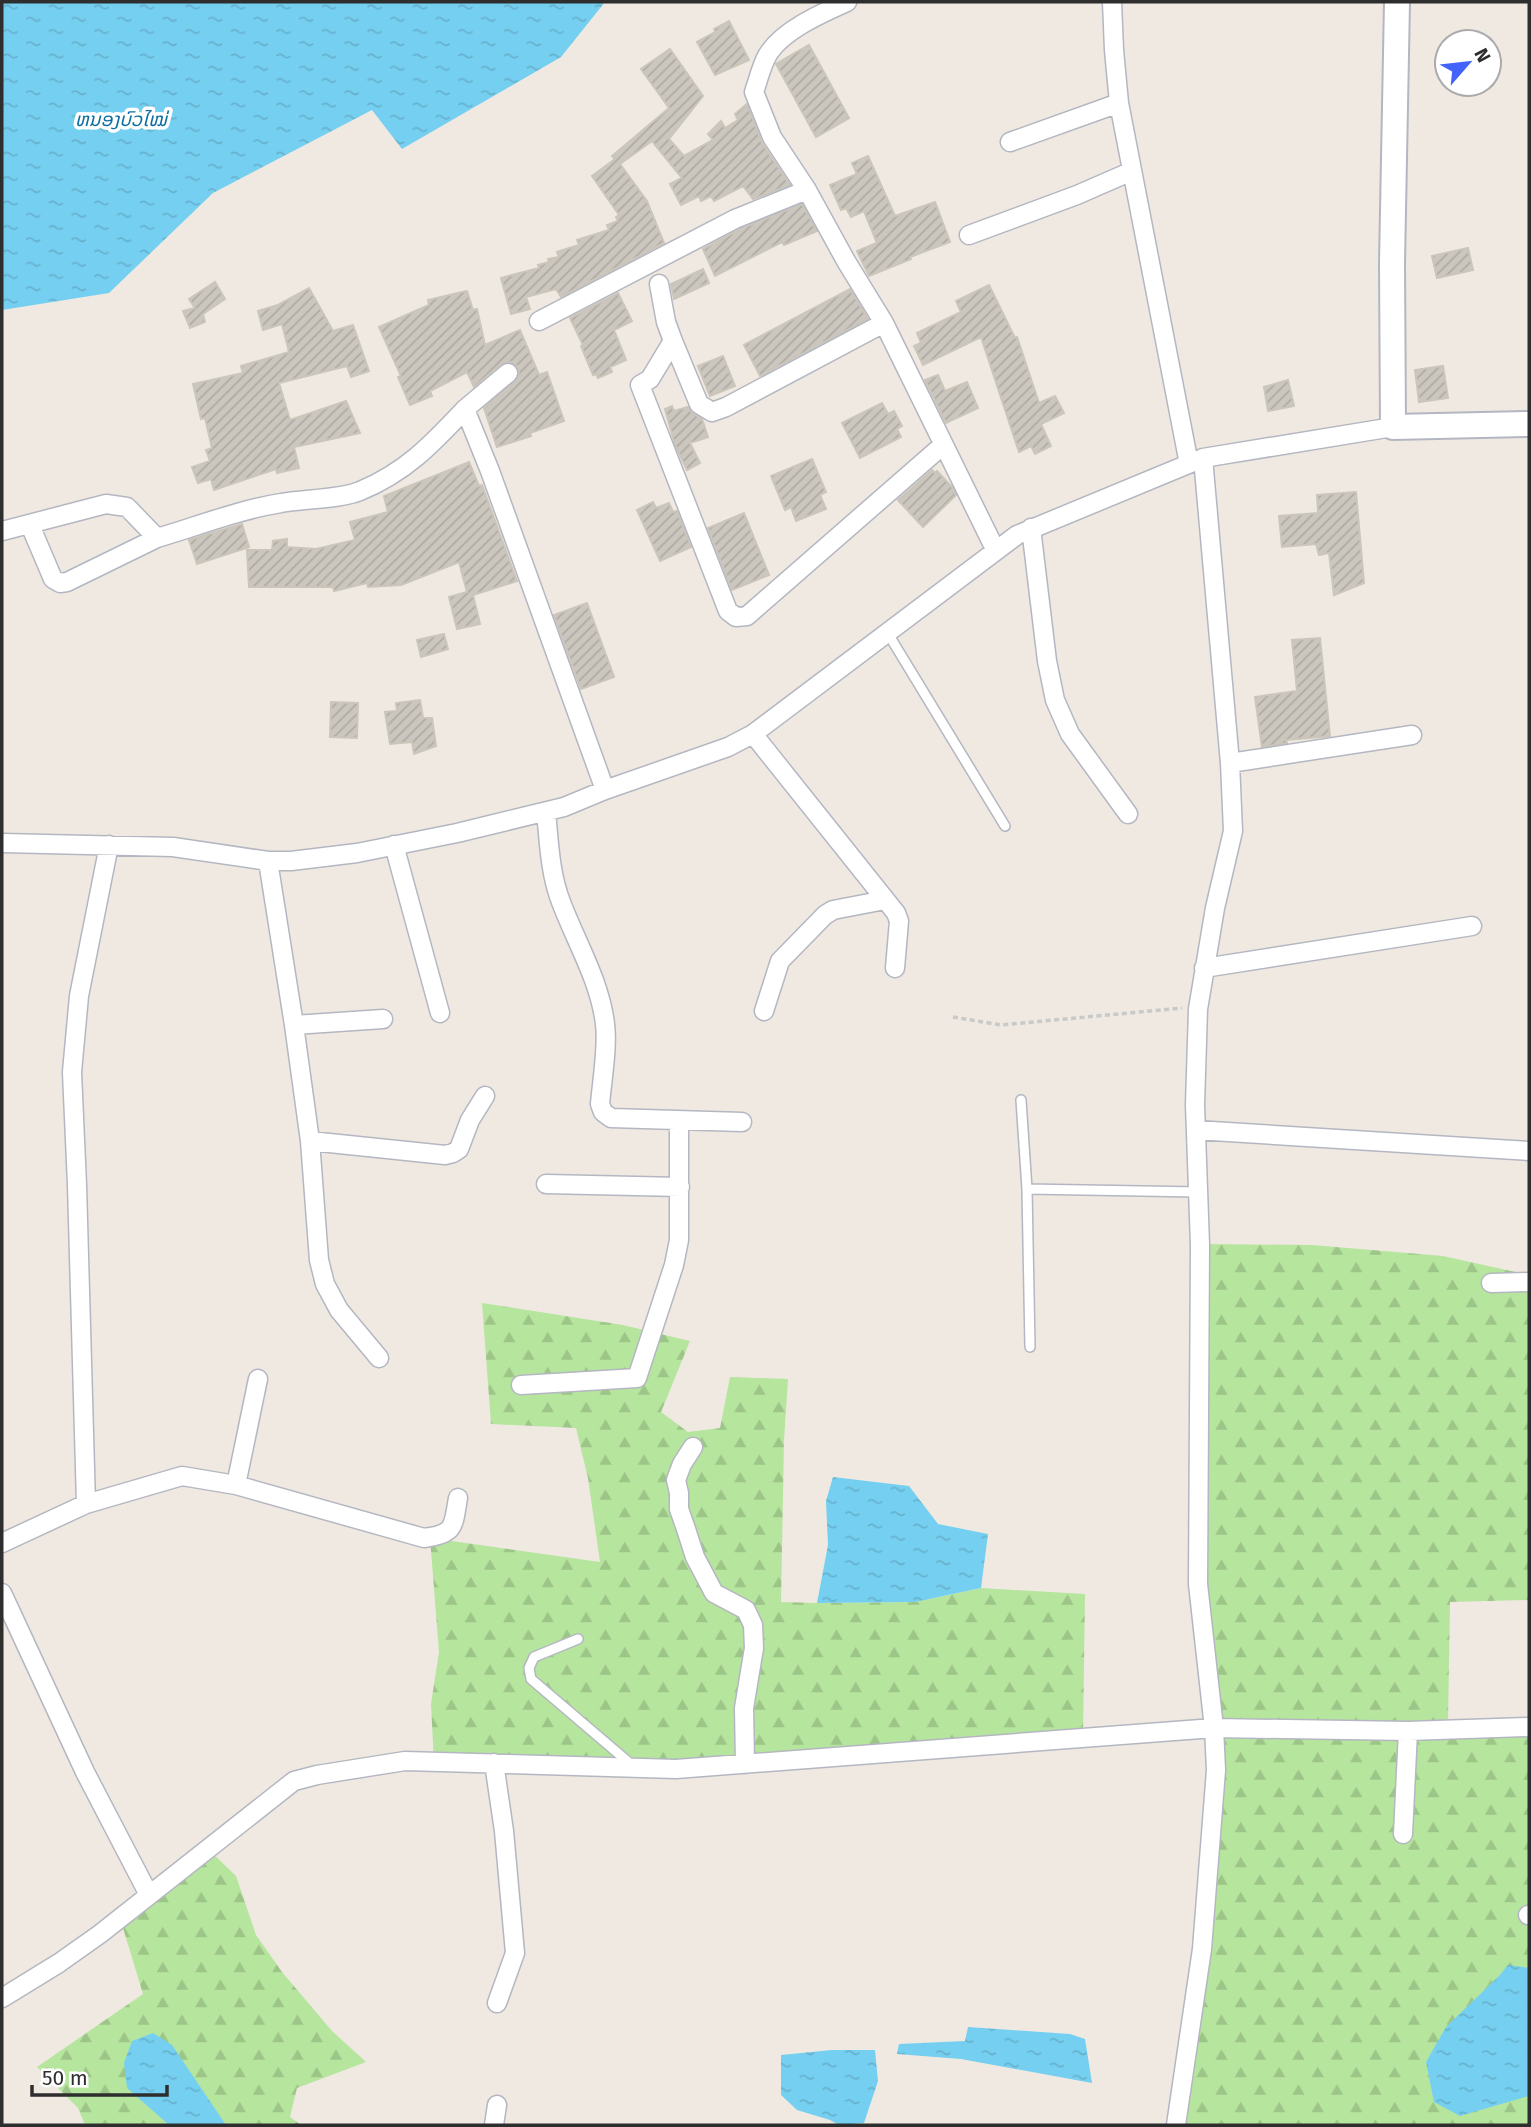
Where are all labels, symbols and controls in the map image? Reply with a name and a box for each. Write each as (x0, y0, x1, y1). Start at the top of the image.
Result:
north arrow (1433, 28, 1503, 98)
text: N (1469, 44, 1496, 66)
water label: ຫນອງບົວໄໝ່ (75, 108, 170, 131)
scale bar (32, 2054, 166, 2098)
text: 50 m (42, 2065, 88, 2091)

